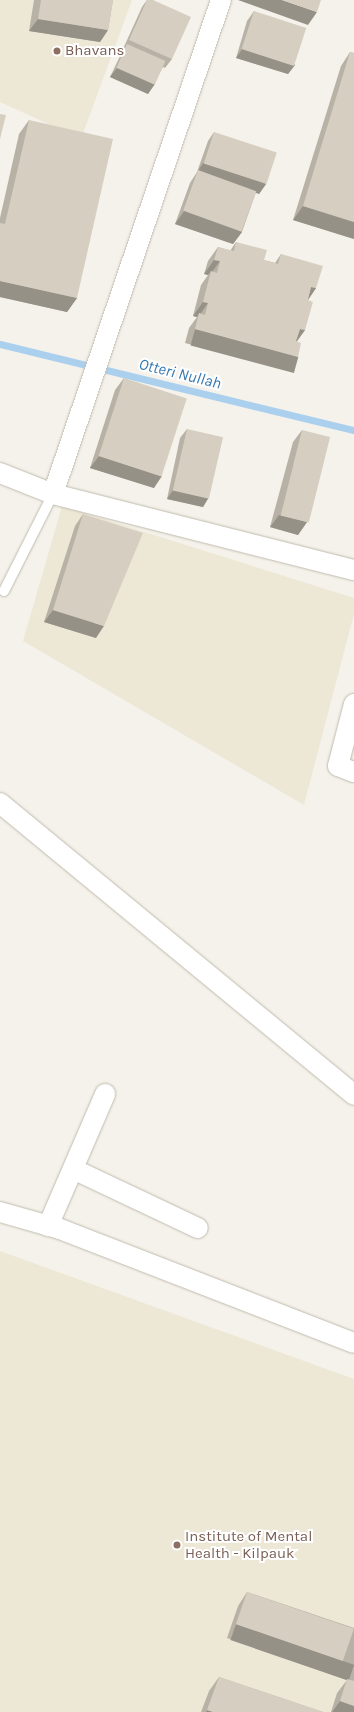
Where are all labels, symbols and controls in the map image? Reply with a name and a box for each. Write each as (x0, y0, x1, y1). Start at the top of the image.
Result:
place label: Bhavans (65, 42, 124, 60)
marker: Bhavans (52, 46, 62, 56)
water label: Otteri Nullah (137, 355, 223, 393)
place label: Institute of Mental Health - Kilpauk (185, 1527, 312, 1562)
marker: Institute of Mental Health - Kilpauk (172, 1540, 182, 1550)

